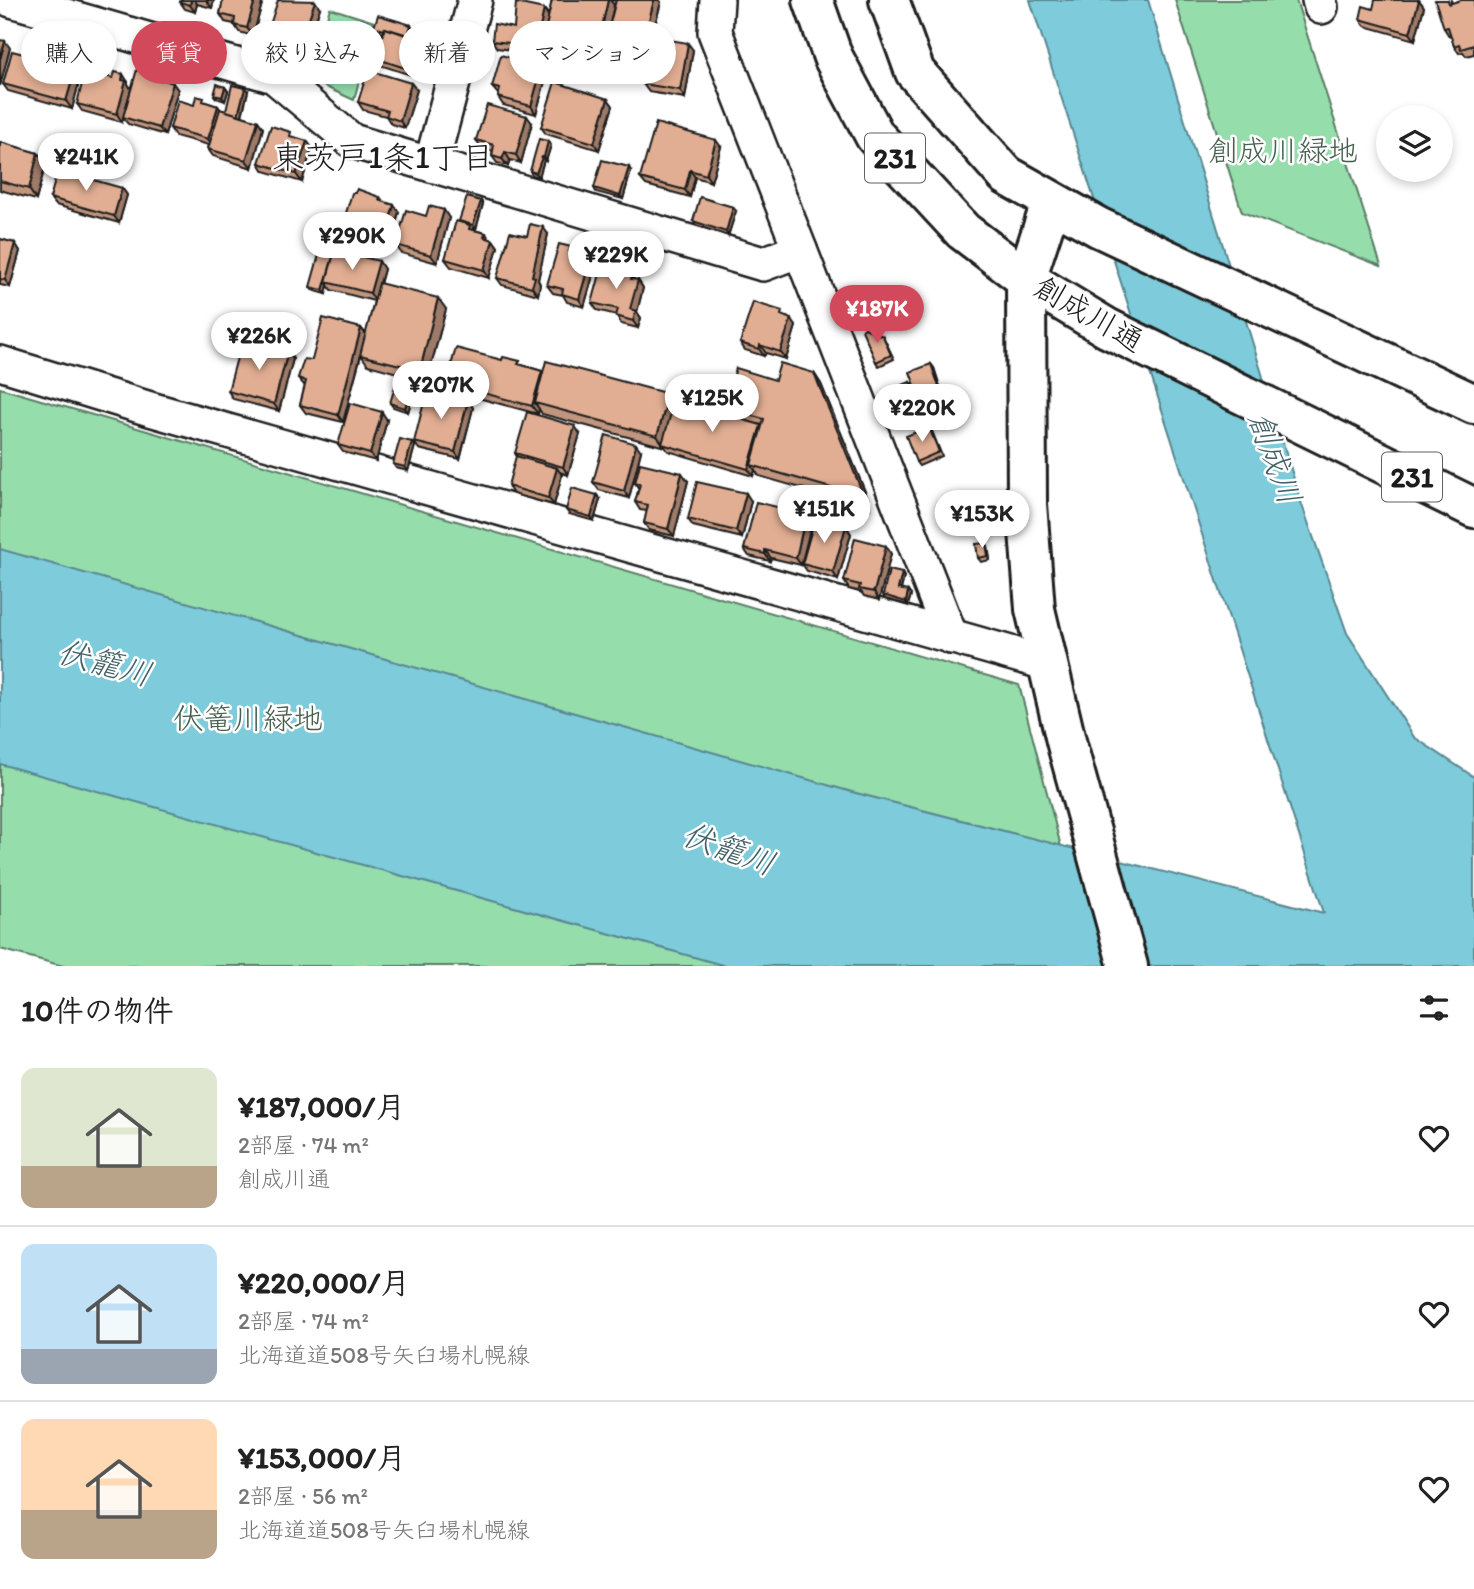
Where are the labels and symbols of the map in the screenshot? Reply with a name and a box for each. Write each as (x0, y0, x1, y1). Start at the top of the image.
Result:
park label: 創成川緑地 (1208, 132, 1358, 169)
pin: ¥241K (37, 134, 135, 193)
road number: 231 (865, 134, 925, 182)
district label: 東茨戸1条1丁目 (272, 138, 494, 176)
pin: ¥290K (303, 212, 401, 272)
pin: ¥229K (567, 232, 665, 291)
street label: 創成川通 (1028, 268, 1150, 360)
pin: ¥187K (828, 286, 926, 345)
pin: ¥226K (210, 312, 308, 372)
pin: ¥207K (392, 362, 490, 421)
pin: ¥125K (663, 374, 761, 434)
pin: ¥220K (873, 384, 971, 444)
water label: 創成川 (1241, 406, 1309, 510)
road number: 231 (1382, 452, 1442, 502)
pin: ¥151K (775, 486, 873, 545)
pin: ¥153K (933, 490, 1031, 550)
water label: 伏籠川 (54, 632, 156, 694)
park label: 伏篭川緑地 (173, 700, 323, 737)
water label: 伏籠川 (677, 815, 781, 883)

